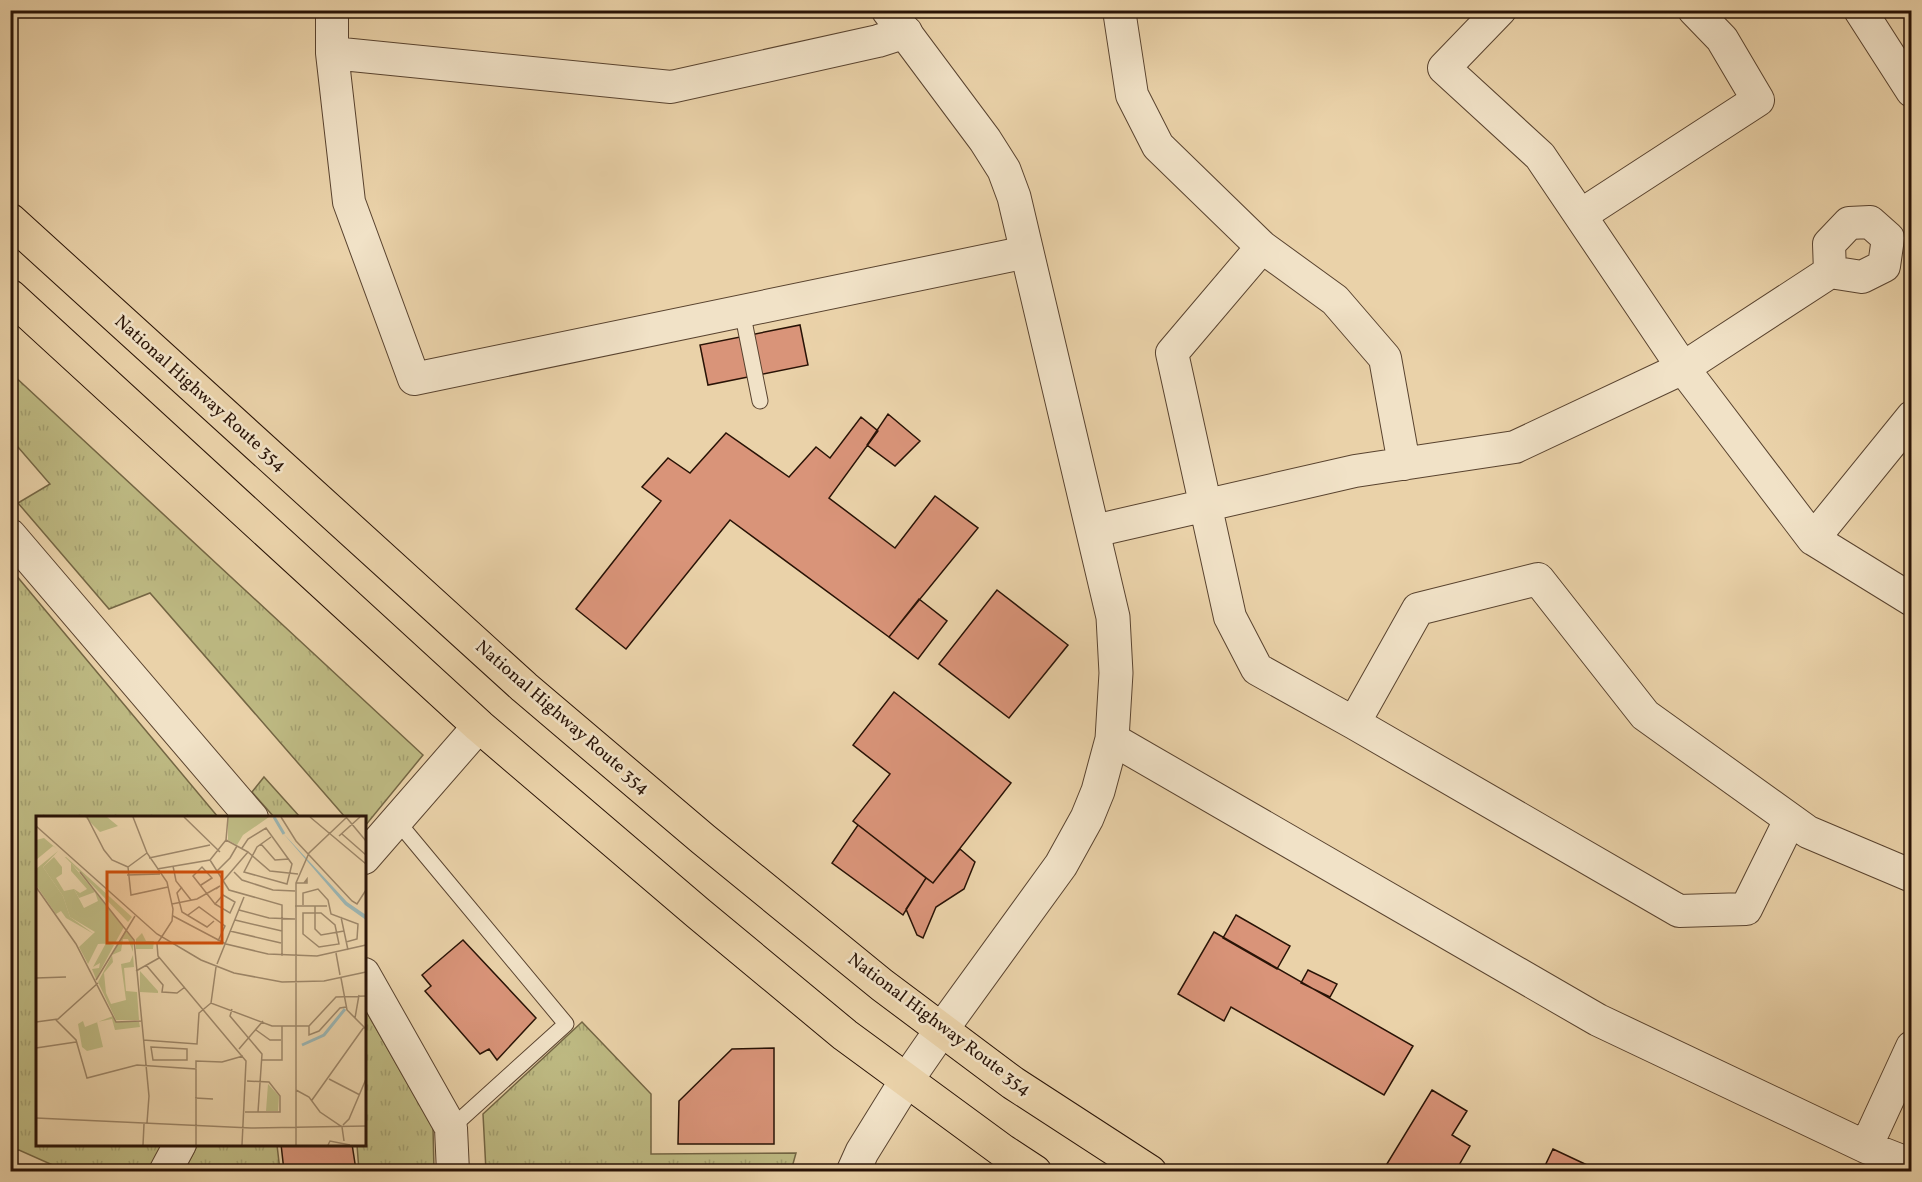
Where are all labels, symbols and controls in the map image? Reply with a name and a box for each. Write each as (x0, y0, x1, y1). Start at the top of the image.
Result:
street label: National Highway Route 354 (108, 310, 292, 478)
street label: National Highway Route 354 (469, 635, 655, 801)
inset map (36, 816, 366, 1146)
street label: National Highway Route 354 (842, 948, 1036, 1102)

